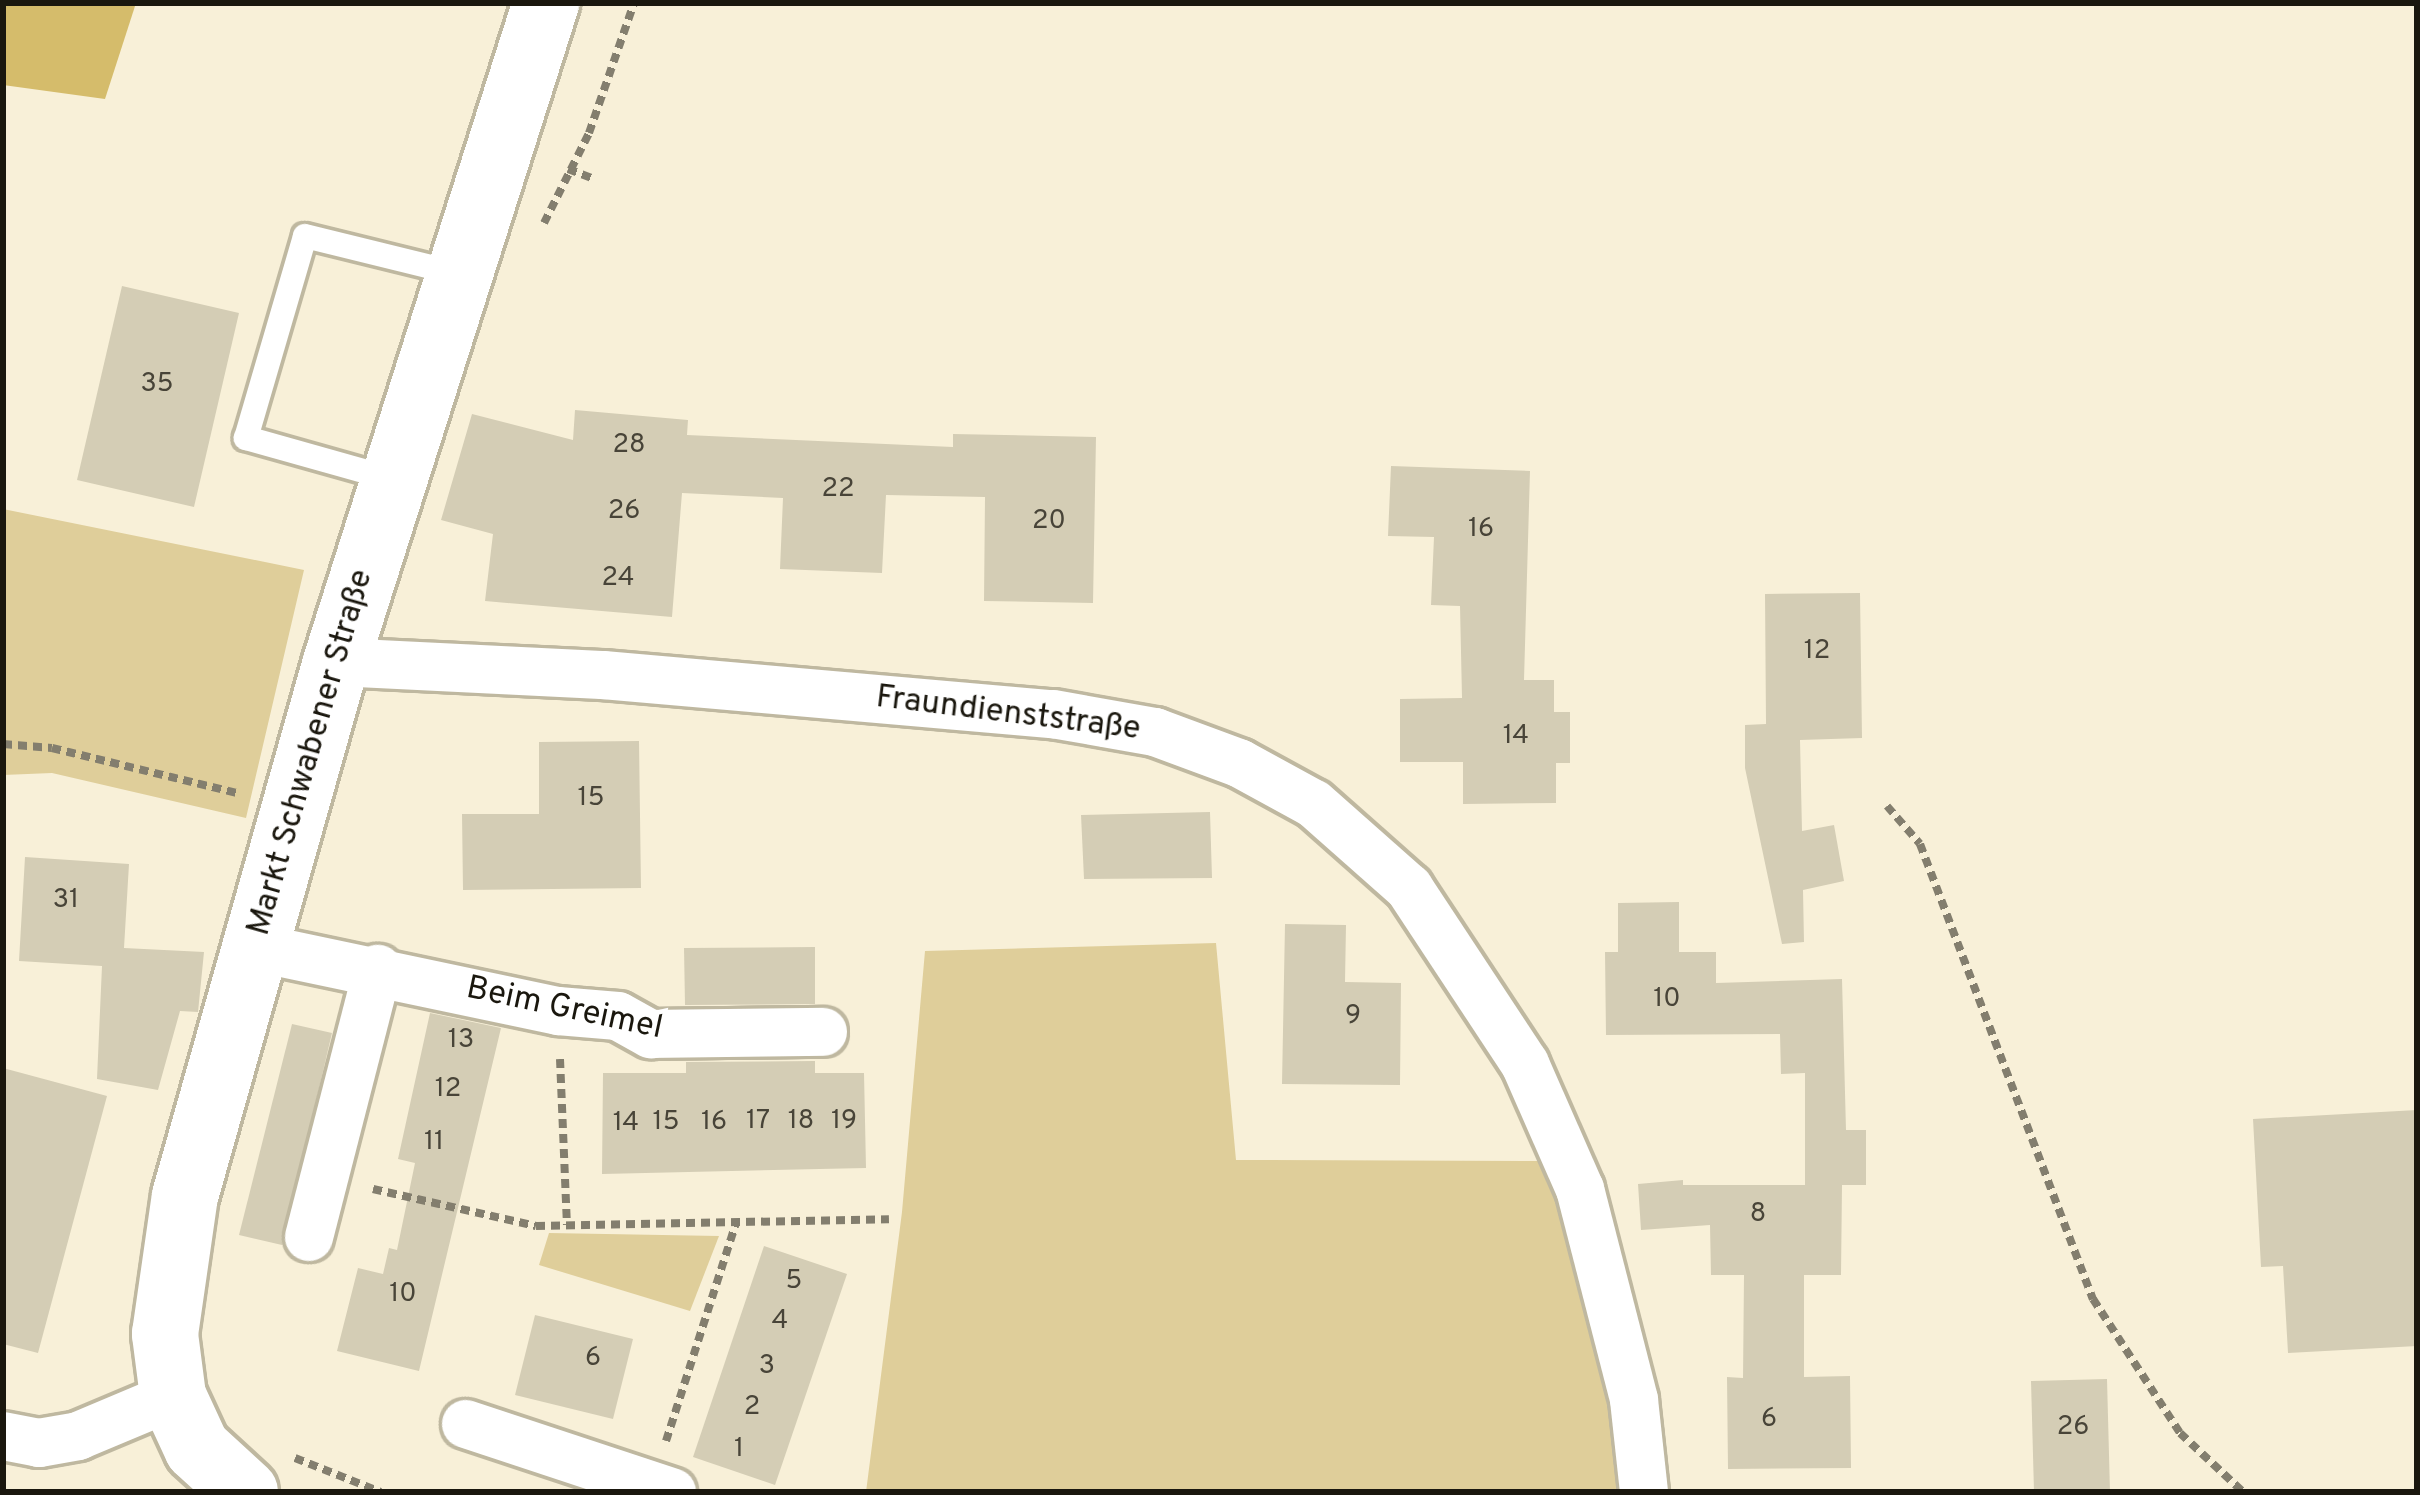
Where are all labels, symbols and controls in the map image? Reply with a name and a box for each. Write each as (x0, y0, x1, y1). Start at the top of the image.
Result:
house number: 35 (140, 369, 174, 401)
house number: 28 (612, 430, 646, 462)
house number: 22 (821, 474, 855, 506)
house number: 26 (608, 496, 640, 528)
house number: 20 (1032, 506, 1066, 538)
house number: 16 (1468, 514, 1494, 546)
house number: 24 (601, 563, 635, 595)
street label: Markt Schwabener Straße (241, 565, 383, 941)
house number: 12 (1804, 636, 1830, 668)
street label: Fraundienststraße (873, 679, 1143, 751)
house number: 14 (1503, 721, 1529, 753)
house number: 15 (578, 783, 604, 815)
house number: 31 (53, 885, 79, 917)
street label: Beim Greimel (462, 970, 666, 1050)
house number: 10 (1653, 984, 1681, 1016)
house number: 9 (1345, 1001, 1361, 1033)
house number: 13 (448, 1025, 474, 1057)
house number: 12 (435, 1074, 461, 1106)
house number: 17 (746, 1106, 770, 1138)
house number: 18 (788, 1106, 814, 1138)
house number: 19 (831, 1106, 857, 1138)
house number: 15 (653, 1107, 679, 1139)
house number: 16 (701, 1107, 727, 1139)
house number: 14 (613, 1108, 639, 1140)
house number: 11 (424, 1127, 444, 1159)
house number: 8 (1750, 1199, 1766, 1231)
house number: 5 (786, 1266, 802, 1298)
house number: 10 (389, 1279, 417, 1311)
house number: 4 (772, 1306, 788, 1338)
house number: 6 (585, 1343, 601, 1375)
house number: 3 (759, 1351, 775, 1383)
house number: 2 (744, 1392, 760, 1424)
house number: 6 (1761, 1404, 1777, 1436)
house number: 26 (2057, 1412, 2089, 1444)
house number: 1 (734, 1434, 744, 1466)

